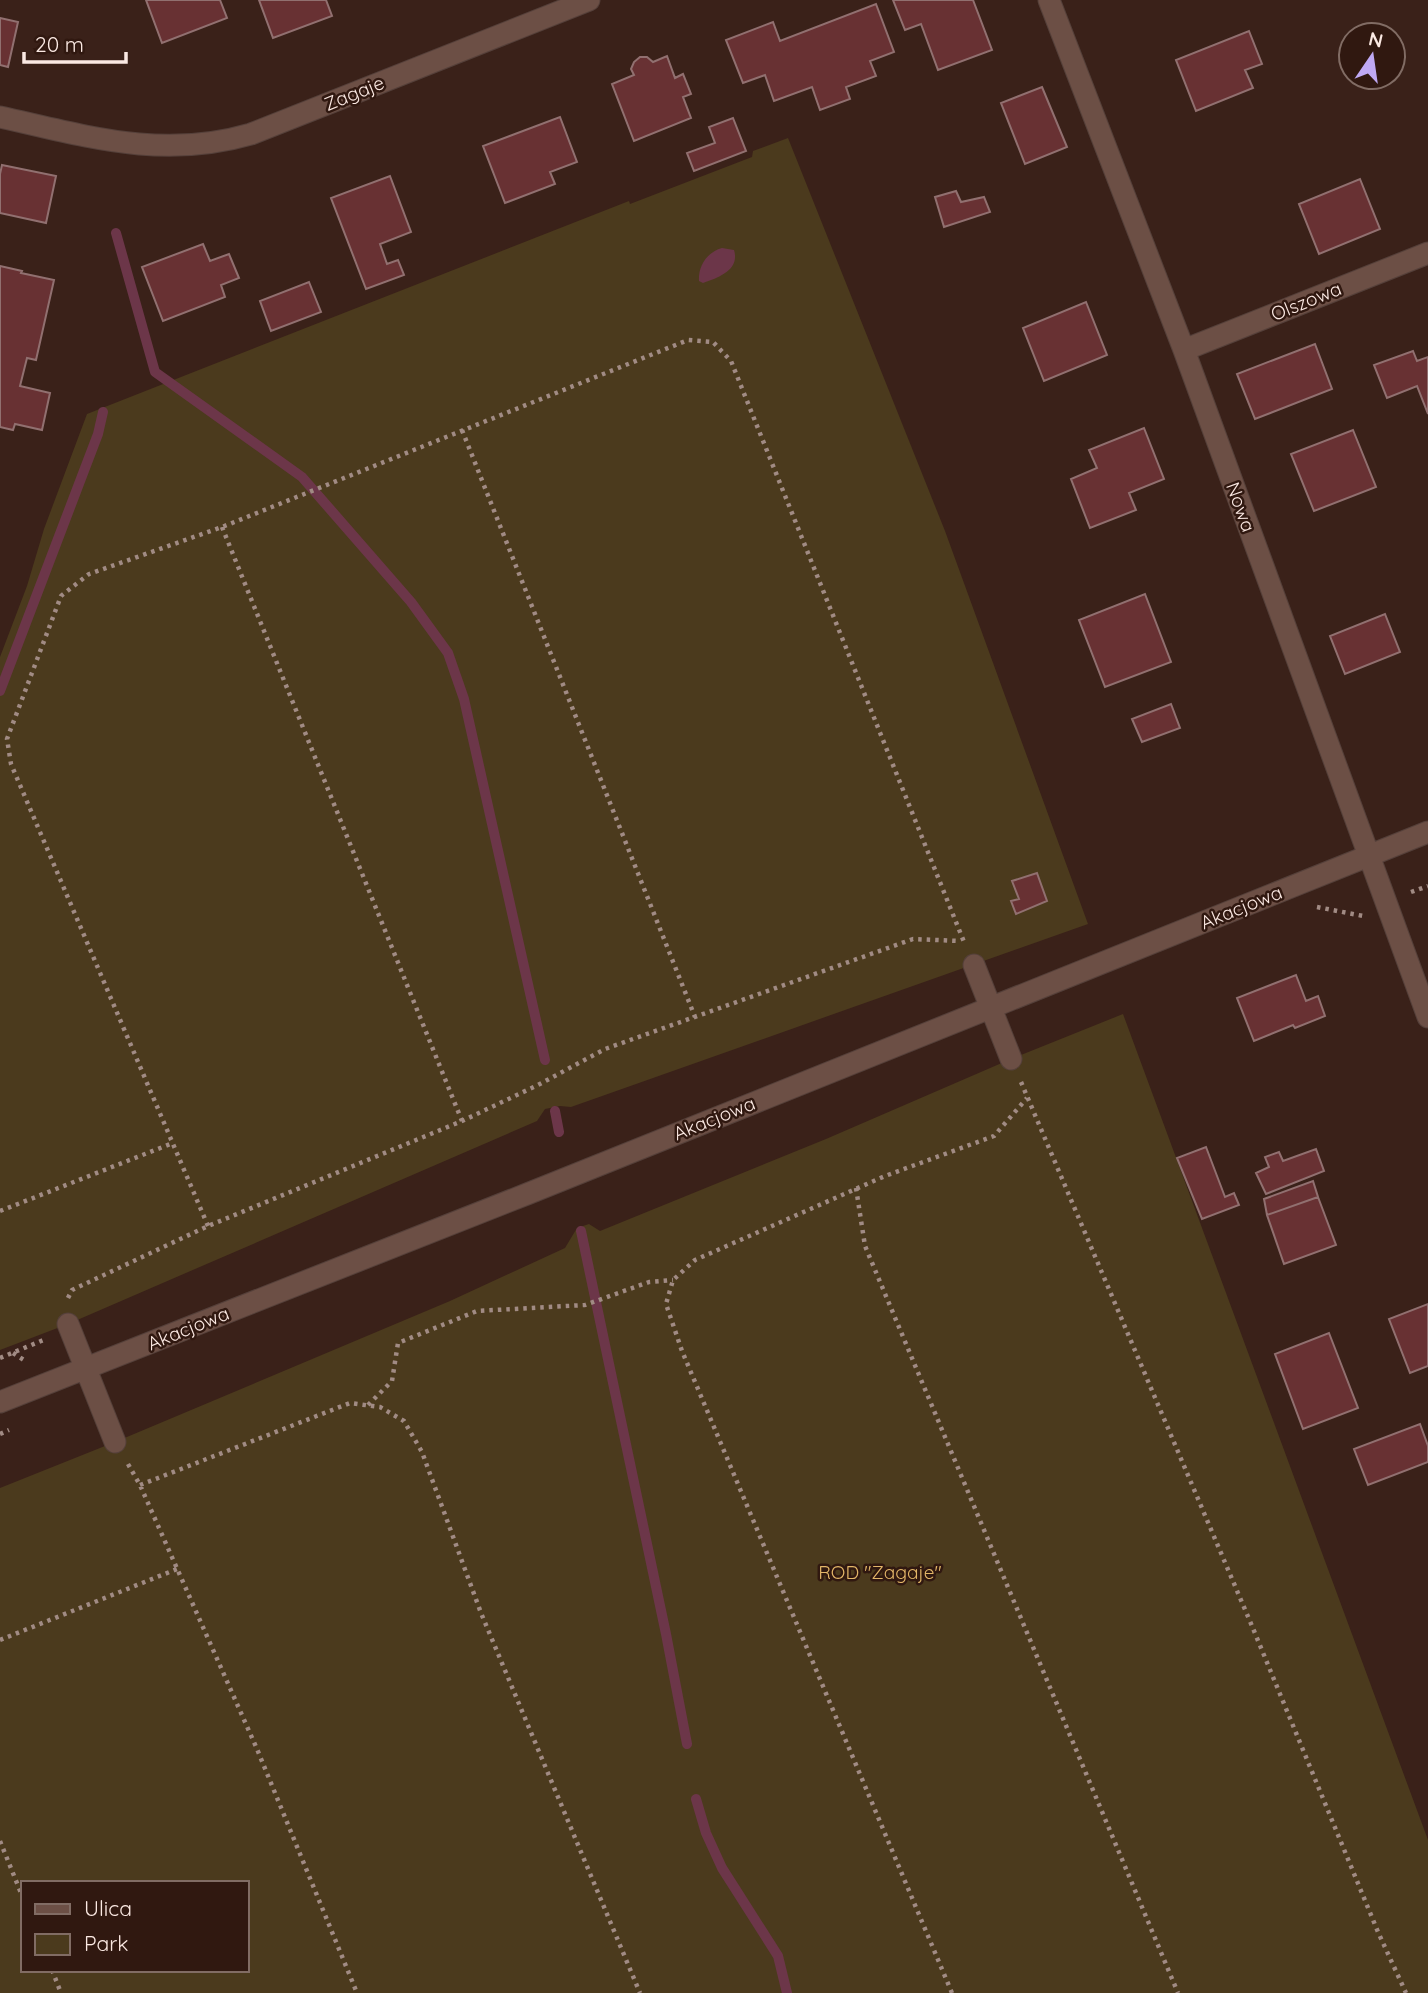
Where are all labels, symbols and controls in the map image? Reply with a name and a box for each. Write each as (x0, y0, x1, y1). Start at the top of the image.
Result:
scale bar (24, 21, 126, 65)
north arrow (1337, 21, 1407, 91)
text: N (1366, 26, 1385, 53)
text: 20 m (35, 31, 84, 57)
street label: Zagaje (320, 70, 388, 116)
street label: Olszowa (1267, 276, 1345, 326)
street label: Nowa (1221, 479, 1261, 535)
street label: Akacjowa (1197, 880, 1285, 934)
street label: Akacjowa (670, 1091, 758, 1145)
street label: Akacjowa (144, 1301, 232, 1355)
park label: ROD "Zagaje" (818, 1560, 942, 1584)
legend (21, 1881, 248, 1972)
text: Ulica (84, 1895, 132, 1921)
text: Park (84, 1930, 128, 1956)

